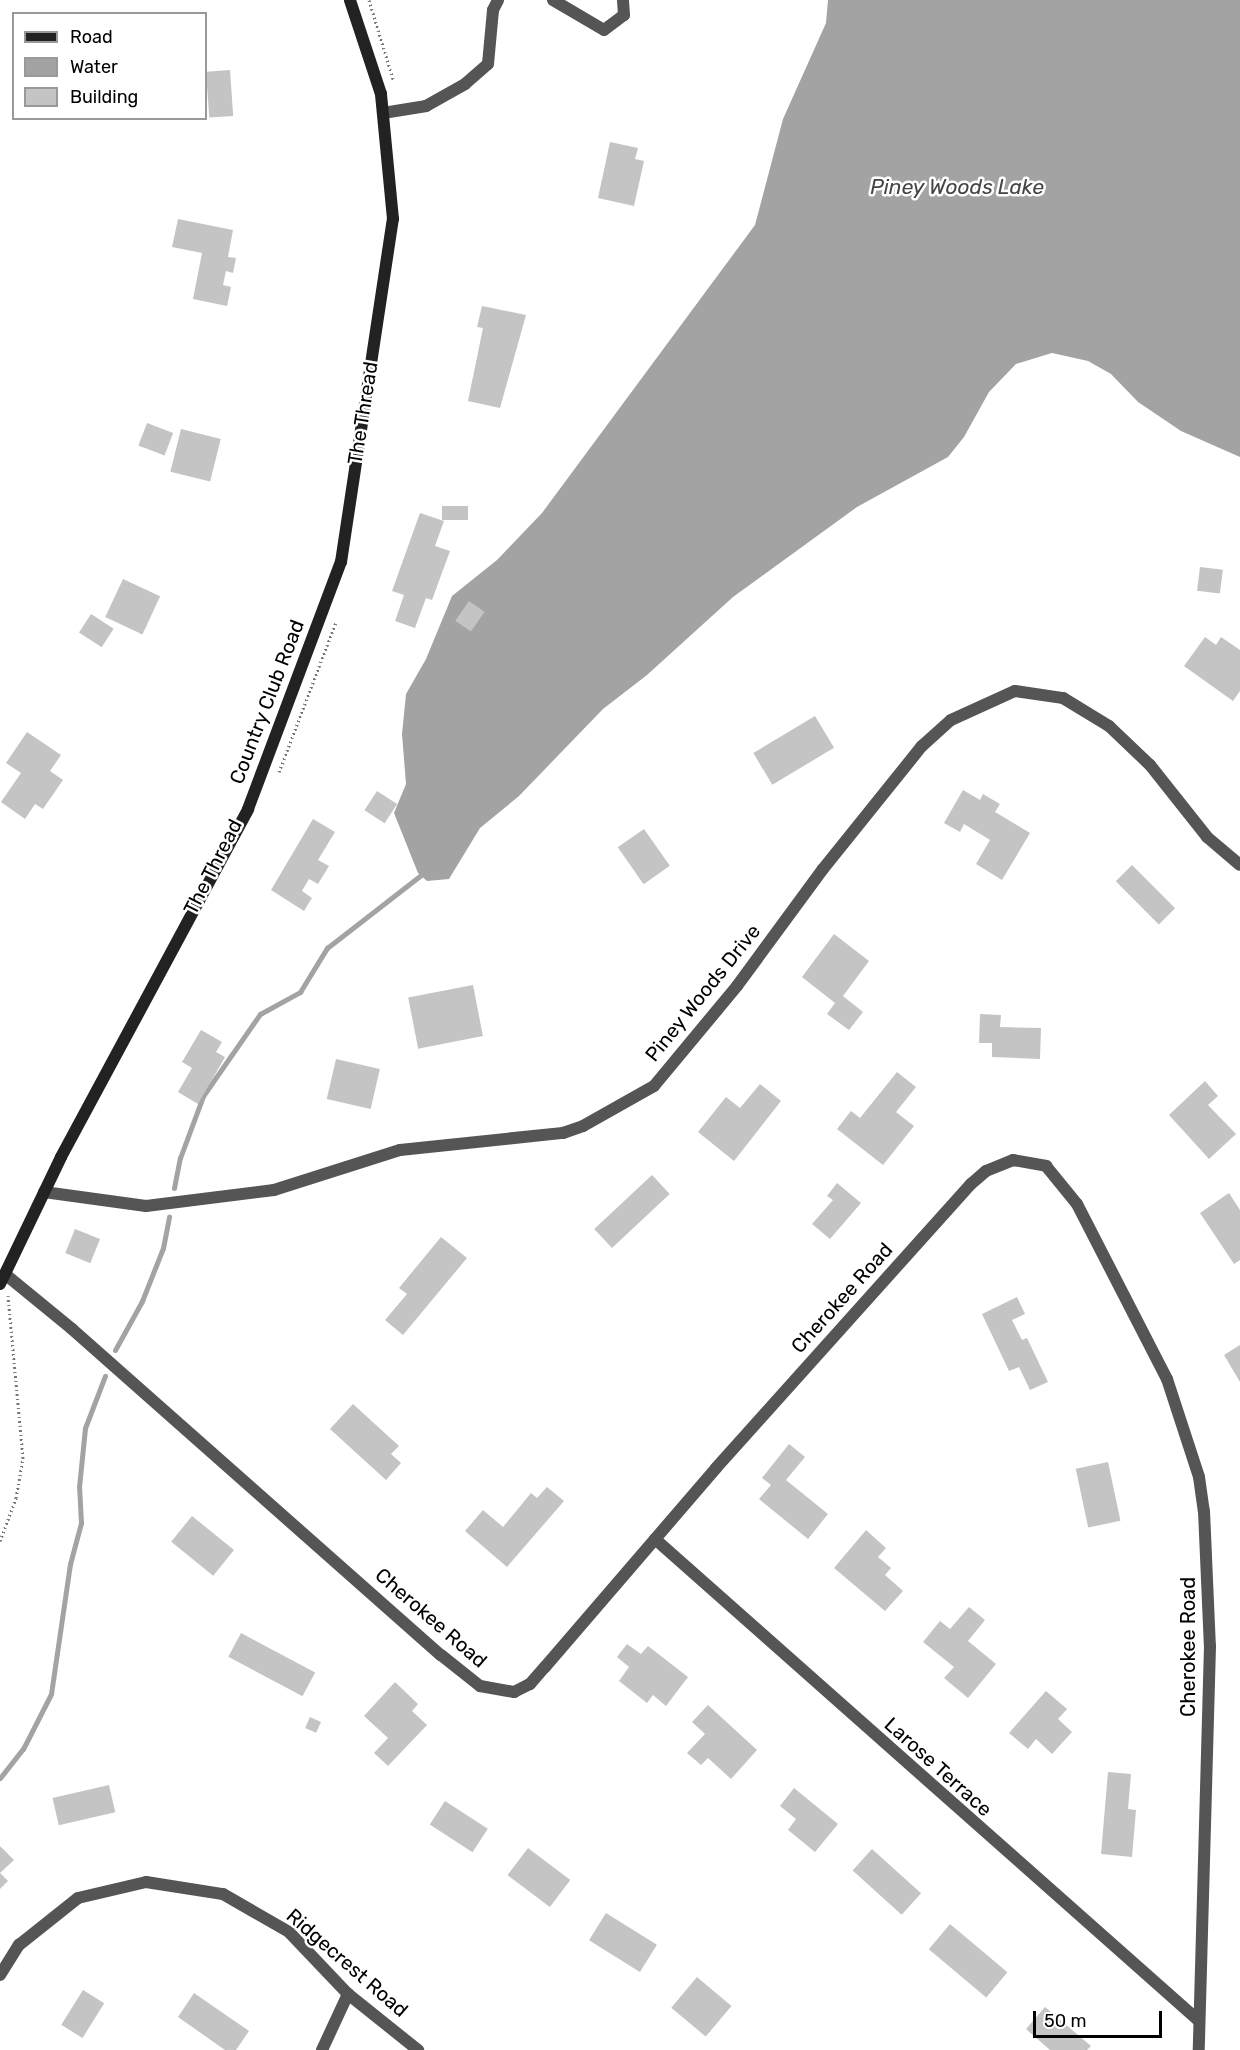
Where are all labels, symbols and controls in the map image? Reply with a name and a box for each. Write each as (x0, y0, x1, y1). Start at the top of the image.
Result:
legend (12, 12, 207, 120)
text: Road (70, 26, 113, 48)
text: Water (70, 56, 118, 78)
text: Building (70, 86, 138, 108)
water label: Piney Woods Lake (870, 174, 1044, 200)
street label: The Thread (343, 360, 383, 466)
street label: Country Club Road (225, 616, 309, 788)
street label: The Thread (179, 815, 247, 919)
street label: Piney Woods Drive (640, 919, 766, 1067)
street label: Cherokee Road (786, 1238, 898, 1358)
street label: Cherokee Road (370, 1563, 492, 1673)
street label: Cherokee Road (1176, 1577, 1200, 1717)
street label: Larose Terrace (879, 1712, 997, 1822)
street label: Ridgecrest Road (281, 1904, 413, 2022)
scale bar (1036, 1999, 1165, 2037)
text: 50 m (1044, 2010, 1087, 2032)

